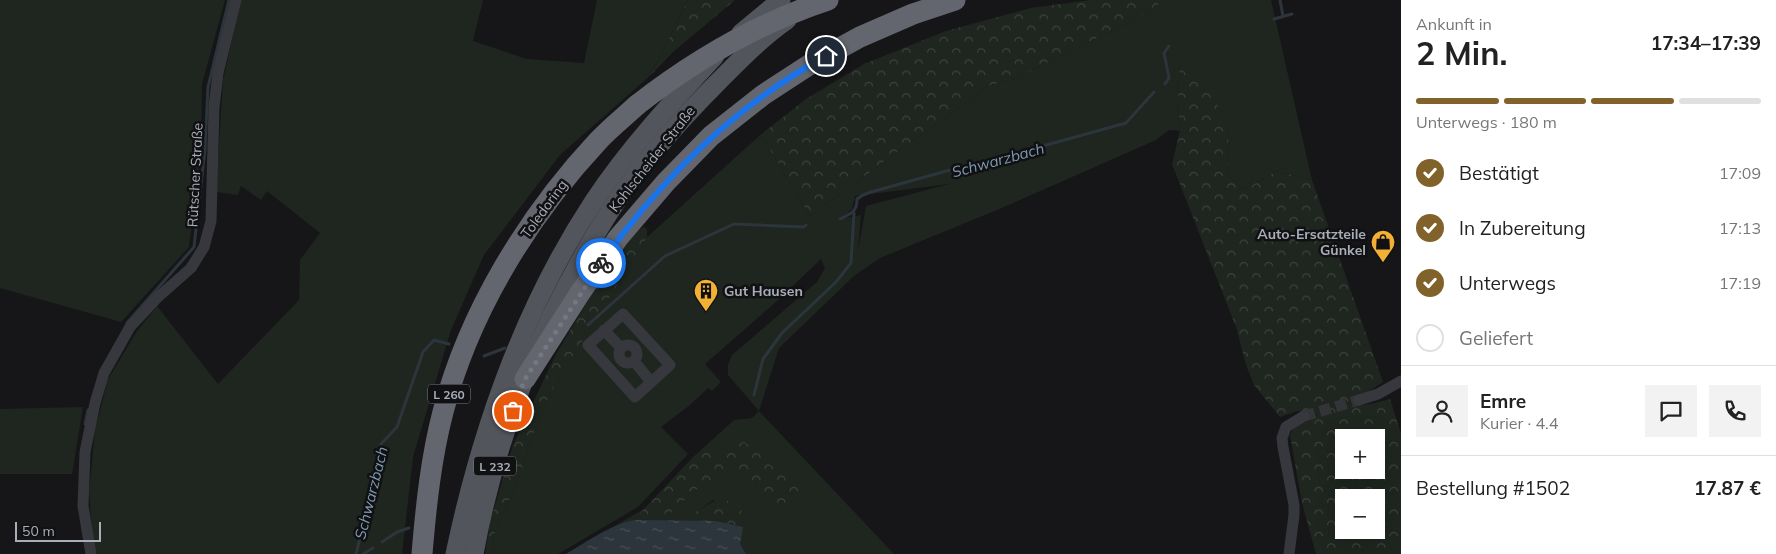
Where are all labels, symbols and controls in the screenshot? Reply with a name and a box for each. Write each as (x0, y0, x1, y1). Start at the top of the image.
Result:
text: Ankunft in (1416, 14, 1492, 34)
text: 17:34–17:39 (1651, 31, 1761, 55)
text: 2 Min. (1416, 33, 1507, 73)
pin (805, 35, 847, 77)
icon: home (812, 42, 840, 70)
street label: Kohlscheider Straße (605, 102, 699, 216)
text: Unterwegs · 180 m (1416, 112, 1557, 132)
street label: Rütscher Straße (183, 122, 207, 228)
water label: Schwarzbach (950, 138, 1046, 181)
icon: check (1416, 159, 1444, 187)
text: Bestätigt (1459, 161, 1539, 185)
text: 17:09 (1719, 163, 1761, 183)
street label: Toledoring (517, 176, 571, 242)
icon: check (1416, 214, 1444, 242)
text: In Zubereitung (1459, 216, 1586, 240)
text: 17:13 (1719, 218, 1761, 238)
place label: Auto-Ersatzteile Günkel (1257, 225, 1366, 259)
shop icon: Auto-Ersatzteile Günkel (1370, 229, 1396, 263)
courier (576, 238, 626, 288)
icon: bike (587, 249, 615, 277)
icon: check (1416, 269, 1444, 297)
text: Unterwegs (1459, 271, 1556, 295)
text: 17:19 (1719, 273, 1761, 293)
building icon: Gut Hausen (693, 278, 719, 312)
place label: Gut Hausen (724, 282, 803, 300)
text: Geliefert (1459, 326, 1533, 350)
road number: L 260 (428, 384, 470, 404)
button: person (1416, 385, 1468, 437)
button: chat (1645, 385, 1697, 437)
button: phone (1709, 385, 1761, 437)
text: Emre (1480, 389, 1526, 413)
pin (492, 390, 534, 432)
icon: bag (499, 397, 527, 425)
text: Kurier · 4.4 (1480, 413, 1558, 433)
map controls (1335, 429, 1385, 539)
button: + (1335, 429, 1385, 479)
water label: Schwarzbach (350, 444, 392, 541)
road number: L 232 (474, 456, 516, 476)
text: Bestellung #1502 (1416, 476, 1570, 500)
text: 17.87 € (1694, 476, 1761, 500)
button: − (1335, 489, 1385, 539)
scale bar (15, 519, 101, 542)
text: 50 m (22, 522, 55, 540)

